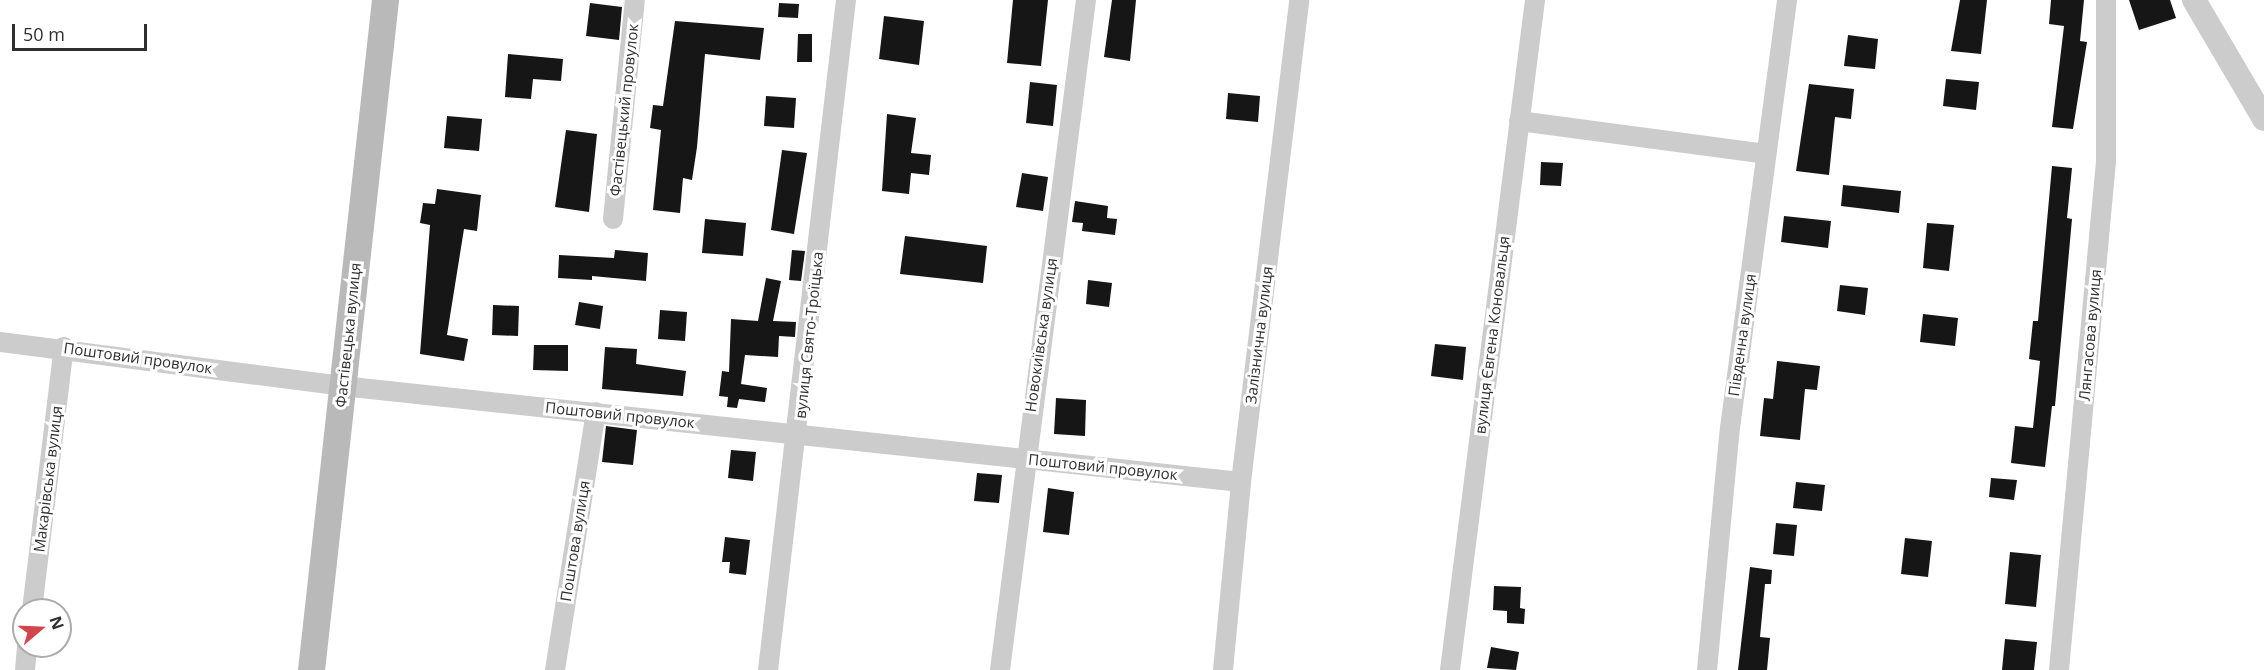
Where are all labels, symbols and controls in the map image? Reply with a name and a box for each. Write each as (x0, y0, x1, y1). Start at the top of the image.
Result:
scale bar (15, 12, 150, 50)
text: 50 m (23, 22, 65, 46)
street label: Фастівецький провулок (606, 23, 642, 197)
street label: вулиця Євгена Коновальця (1471, 235, 1513, 435)
street label: вулиця Свято-Троїцька (791, 251, 827, 419)
street label: Новокиївська вулиця (1021, 257, 1061, 413)
street label: Фастівецька вулиця (331, 262, 365, 408)
street label: Залізнична вулиця (1242, 265, 1276, 405)
street label: Лянгасова вулиця (2075, 268, 2105, 402)
street label: Південна вулиця (1724, 273, 1760, 397)
street label: Поштовий провулок (63, 339, 213, 377)
street label: Поштовий провулок (544, 398, 696, 432)
street label: Макарівська вулиця (30, 405, 66, 553)
street label: Поштовий провулок (1027, 450, 1179, 484)
street label: Поштова вулиця (557, 479, 593, 603)
north arrow (12, 598, 72, 658)
text: N (45, 613, 70, 633)

